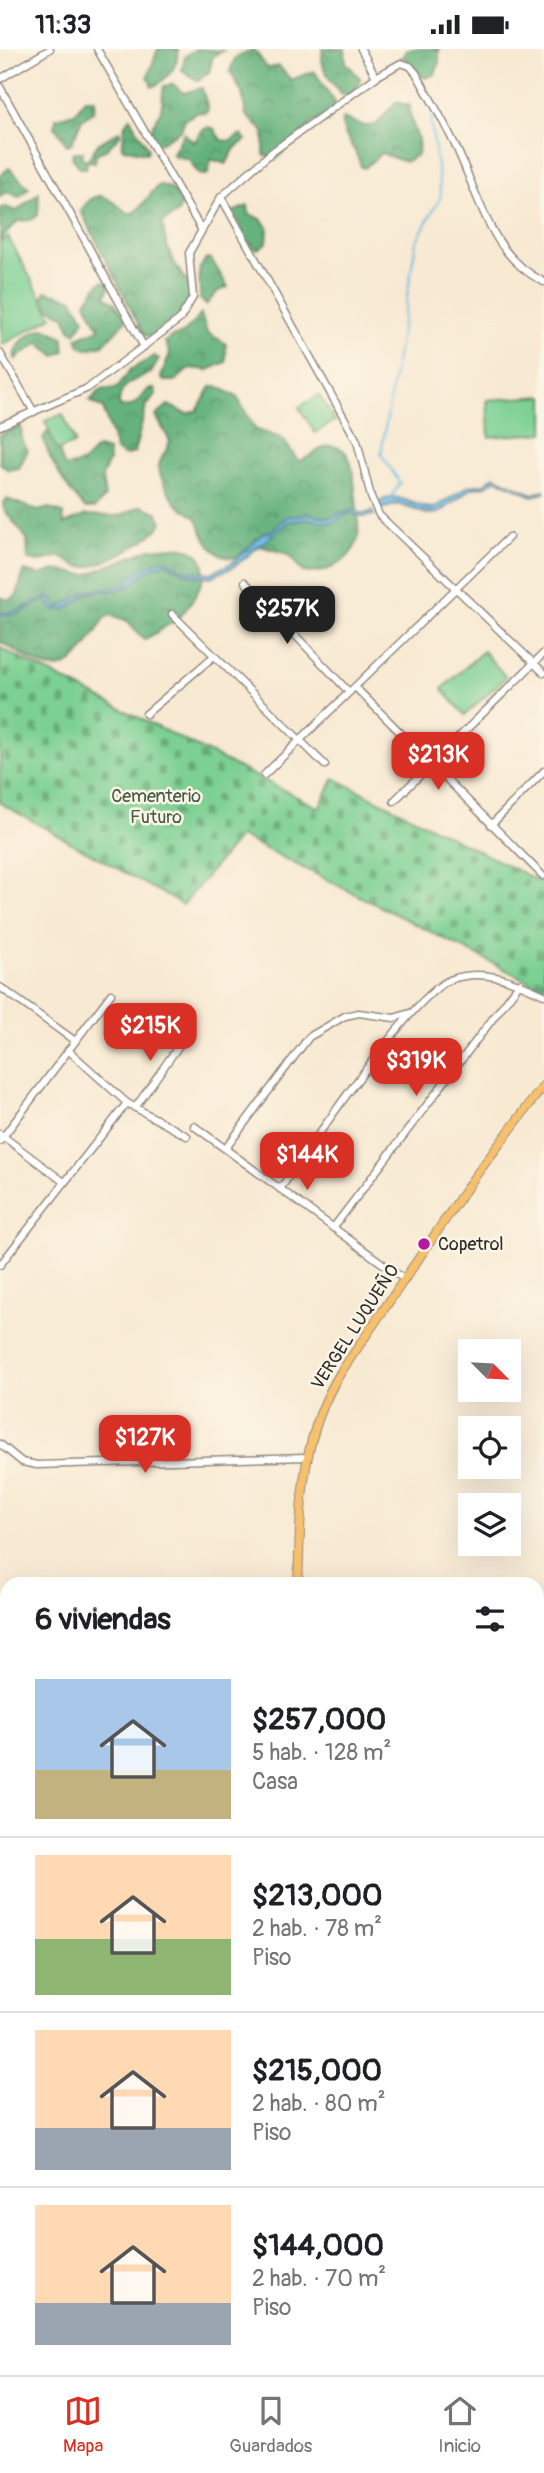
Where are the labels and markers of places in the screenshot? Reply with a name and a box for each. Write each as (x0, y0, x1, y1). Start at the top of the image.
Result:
pin: $257K (238, 587, 336, 646)
pin: $213K (389, 733, 487, 792)
pin: $215K (101, 1003, 199, 1063)
pin: $319K (367, 1039, 465, 1098)
pin: $144K (258, 1133, 356, 1192)
place label: Copetrol (438, 1233, 504, 1256)
marker: Copetrol (416, 1236, 432, 1252)
pin: $127K (96, 1415, 194, 1475)

